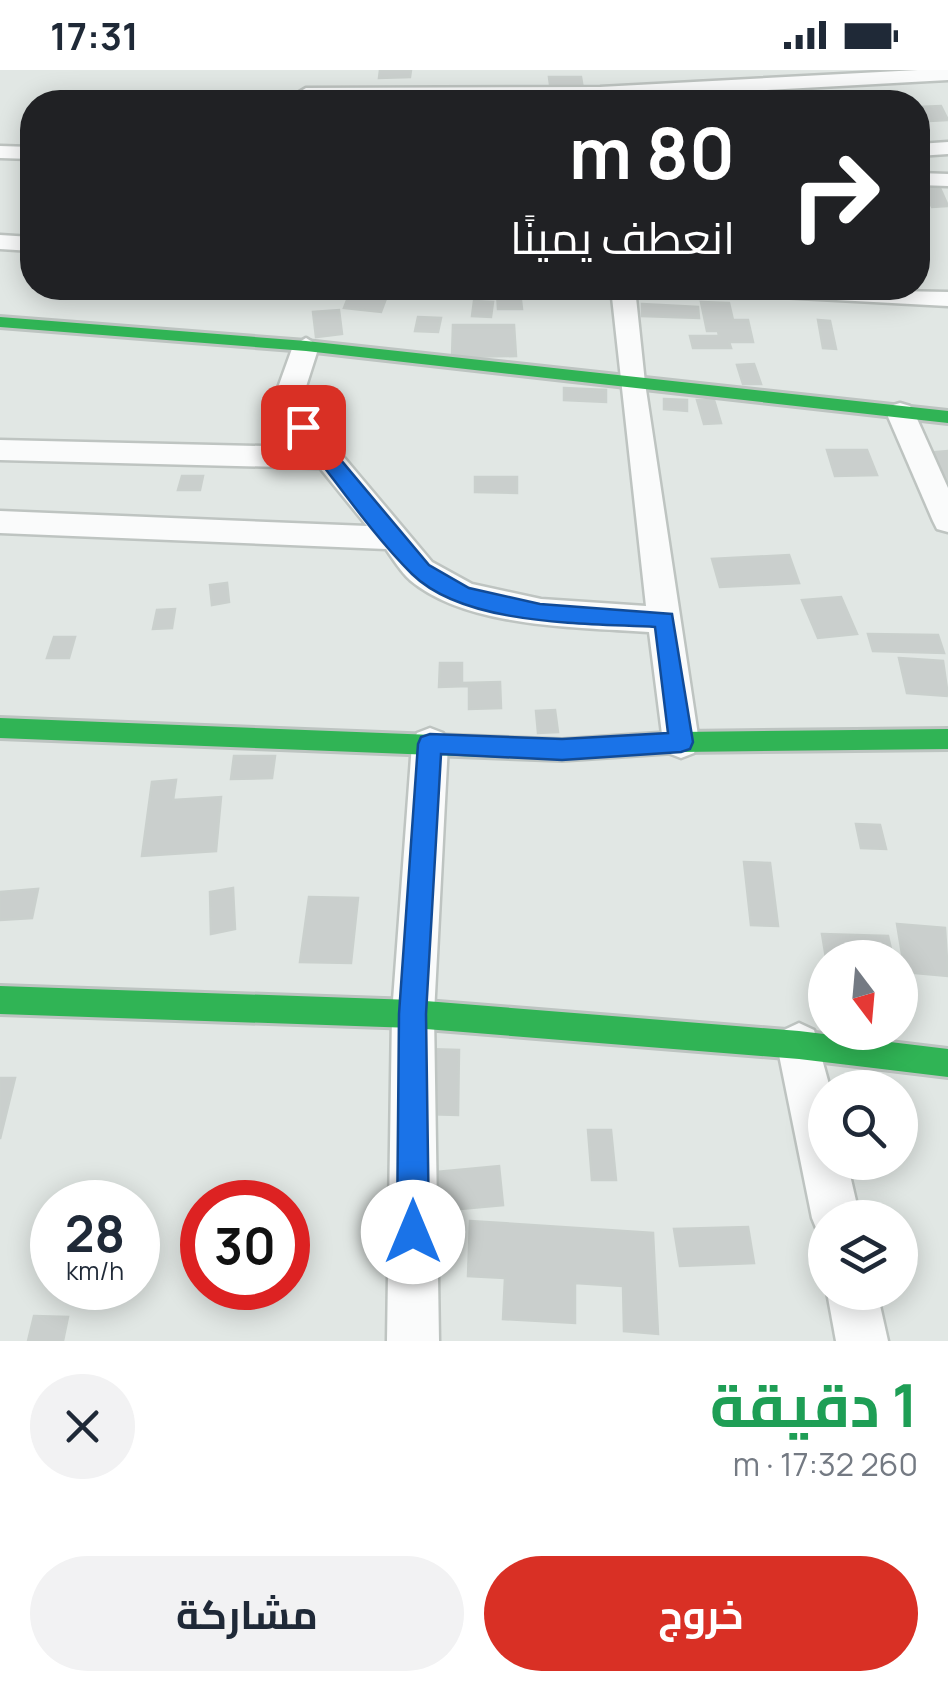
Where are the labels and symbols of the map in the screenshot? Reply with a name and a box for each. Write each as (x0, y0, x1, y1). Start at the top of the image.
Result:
pin (261, 385, 346, 470)
north arrow (808, 940, 918, 1050)
speed limit sign: 30 (180, 1180, 310, 1310)
position arrow (361, 1180, 465, 1284)

